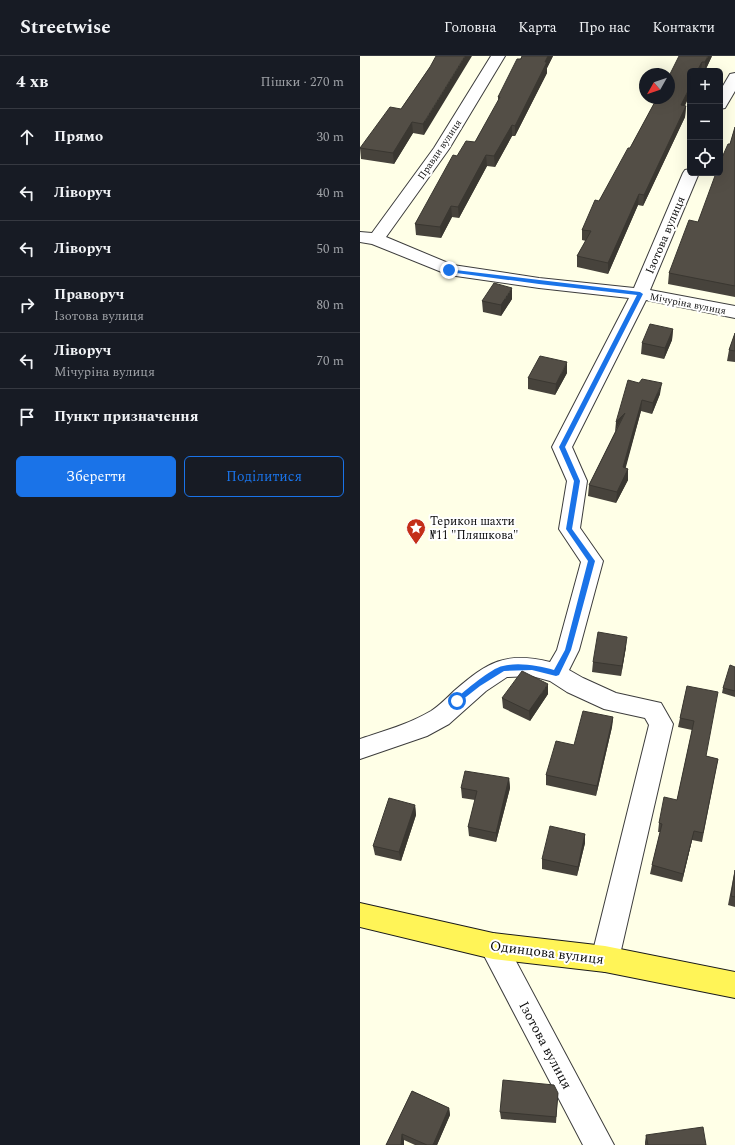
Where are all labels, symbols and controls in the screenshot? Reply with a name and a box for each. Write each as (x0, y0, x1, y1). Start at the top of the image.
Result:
text: Streetwise (20, 13, 111, 42)
text: Головна (444, 17, 496, 38)
text: Карта (518, 17, 557, 38)
text: Про нас (579, 17, 631, 38)
text: Контакти (653, 17, 715, 38)
north arrow (639, 68, 675, 104)
map controls (687, 68, 723, 176)
button: + (687, 68, 723, 104)
text: 4 хв (16, 69, 48, 95)
text: Пішки · 270 m (261, 72, 344, 92)
button: − (687, 104, 723, 140)
street label: Правди вулиця (414, 116, 466, 183)
text: Прямо (54, 125, 103, 148)
icon: ahead (16, 126, 38, 148)
text: 30 m (317, 127, 344, 147)
button: locate (687, 140, 723, 176)
text: Ліворуч (54, 181, 111, 204)
icon: left (16, 182, 38, 204)
text: 40 m (317, 183, 344, 203)
street label: Ізотова вулиця (640, 193, 690, 277)
text: Ліворуч (54, 237, 111, 260)
icon: left (16, 238, 38, 260)
text: 50 m (317, 239, 344, 259)
route end (440, 261, 458, 279)
text: Праворуч (54, 283, 124, 306)
street label: Мічуріна вулиця (648, 289, 727, 319)
icon: right (16, 294, 38, 316)
text: 80 m (317, 295, 344, 315)
text: Ізотова вулиця (54, 306, 144, 326)
text: Ліворуч (54, 339, 111, 362)
icon: left (16, 350, 38, 372)
text: 70 m (317, 351, 344, 371)
text: Мічуріна вулиця (54, 362, 155, 382)
text: Пункт призначення (54, 405, 199, 428)
icon: arrive (16, 406, 38, 428)
button: Зберегти (16, 456, 176, 497)
button: Поділитися (184, 456, 344, 497)
place label: Терикон шахти №11 "Пляшкова" (430, 512, 518, 545)
place icon: Терикон шахти №11 "Пляшкова" (405, 517, 427, 545)
route start (448, 692, 466, 710)
street label: Одинцова вулиця (489, 935, 605, 970)
street label: Ізотова вулиця (514, 997, 578, 1093)

